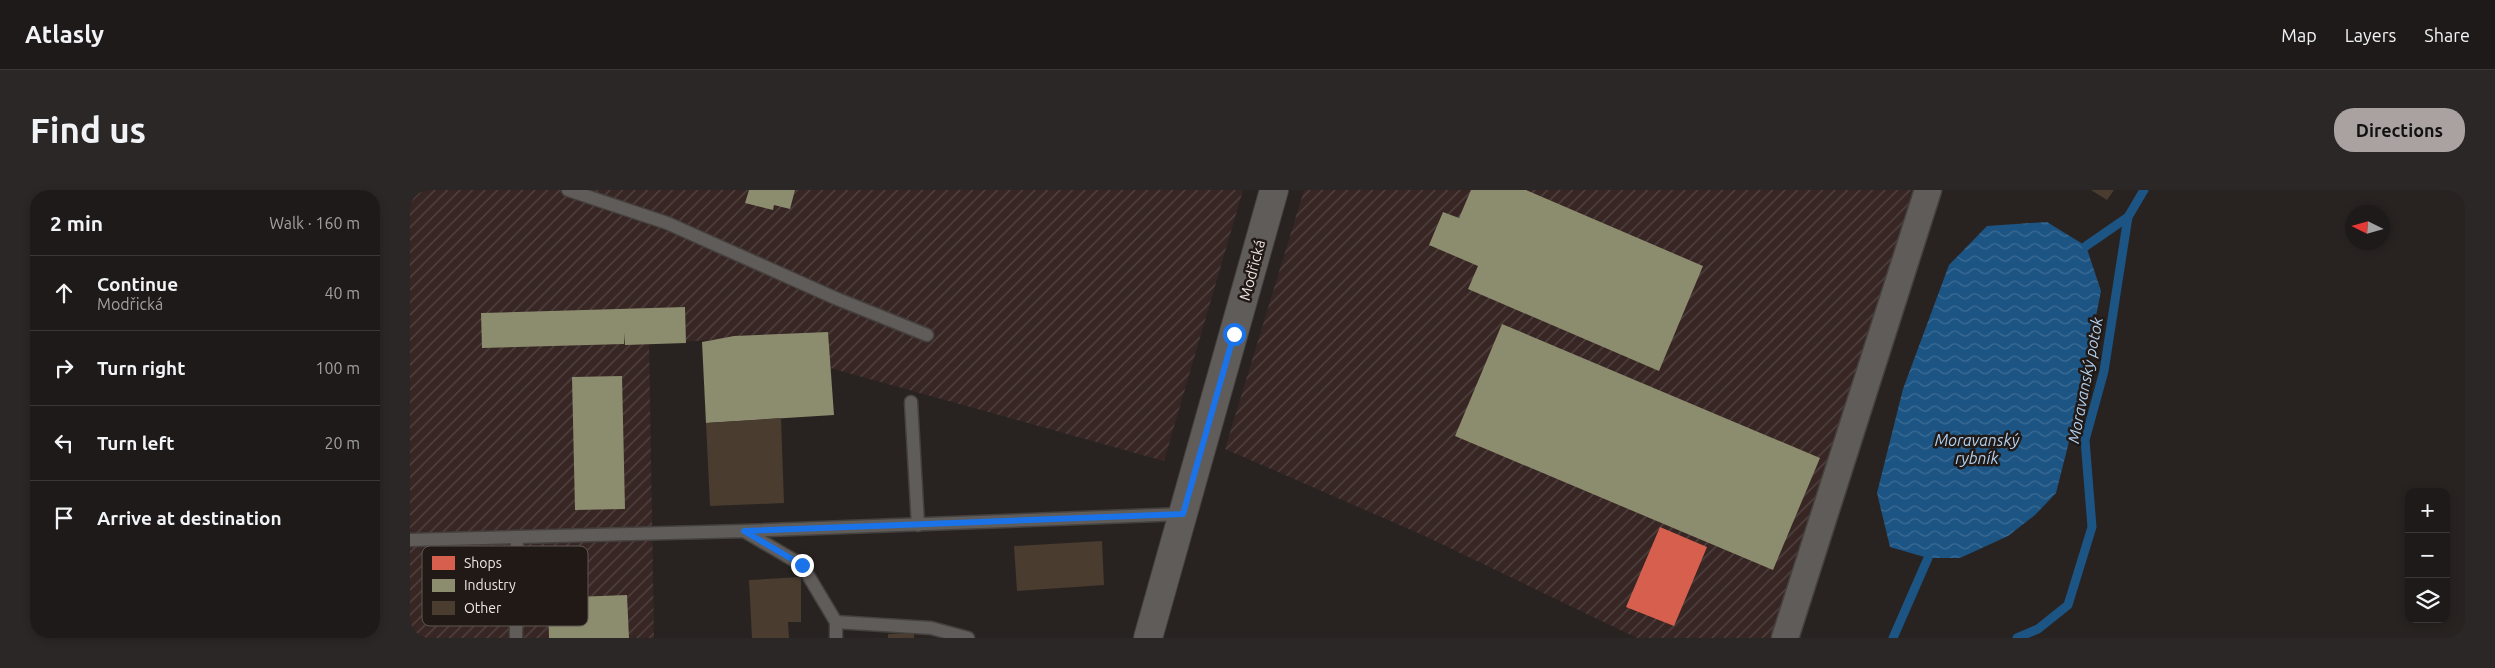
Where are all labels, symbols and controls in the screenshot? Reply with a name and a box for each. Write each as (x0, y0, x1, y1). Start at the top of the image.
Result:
text: Atlasly (25, 21, 104, 48)
text: Map (2281, 25, 2317, 45)
text: Layers (2345, 25, 2396, 45)
text: Share (2424, 25, 2470, 45)
button: Directions (2334, 108, 2465, 152)
text: Find us (30, 110, 146, 150)
north arrow (2345, 205, 2390, 250)
text: 2 min (50, 211, 103, 235)
text: Walk · 160 m (269, 214, 360, 232)
street label: Modřická (1236, 238, 1268, 302)
text: Continue (97, 273, 178, 295)
icon: ahead (50, 279, 78, 307)
text: 40 m (324, 284, 360, 302)
text: Modřická (97, 295, 163, 313)
water label: Moravanský potok (2064, 314, 2106, 445)
route start (1223, 323, 1246, 346)
icon: right (50, 354, 78, 382)
text: Turn right (97, 357, 185, 379)
text: 100 m (315, 359, 360, 377)
icon: left (50, 429, 78, 457)
water label: Moravanský rybník (1935, 431, 2020, 467)
text: Turn left (97, 432, 175, 454)
text: 20 m (324, 434, 360, 452)
map controls (2405, 488, 2450, 623)
button: + (2405, 488, 2450, 533)
icon: arrive (50, 504, 78, 532)
text: Arrive at destination (97, 507, 282, 529)
button: − (2405, 533, 2450, 578)
legend (422, 546, 588, 626)
route end (791, 554, 814, 577)
text: Shops (464, 555, 502, 571)
text: Industry (464, 577, 516, 593)
button: layers (2405, 578, 2450, 623)
text: Other (464, 600, 502, 616)

